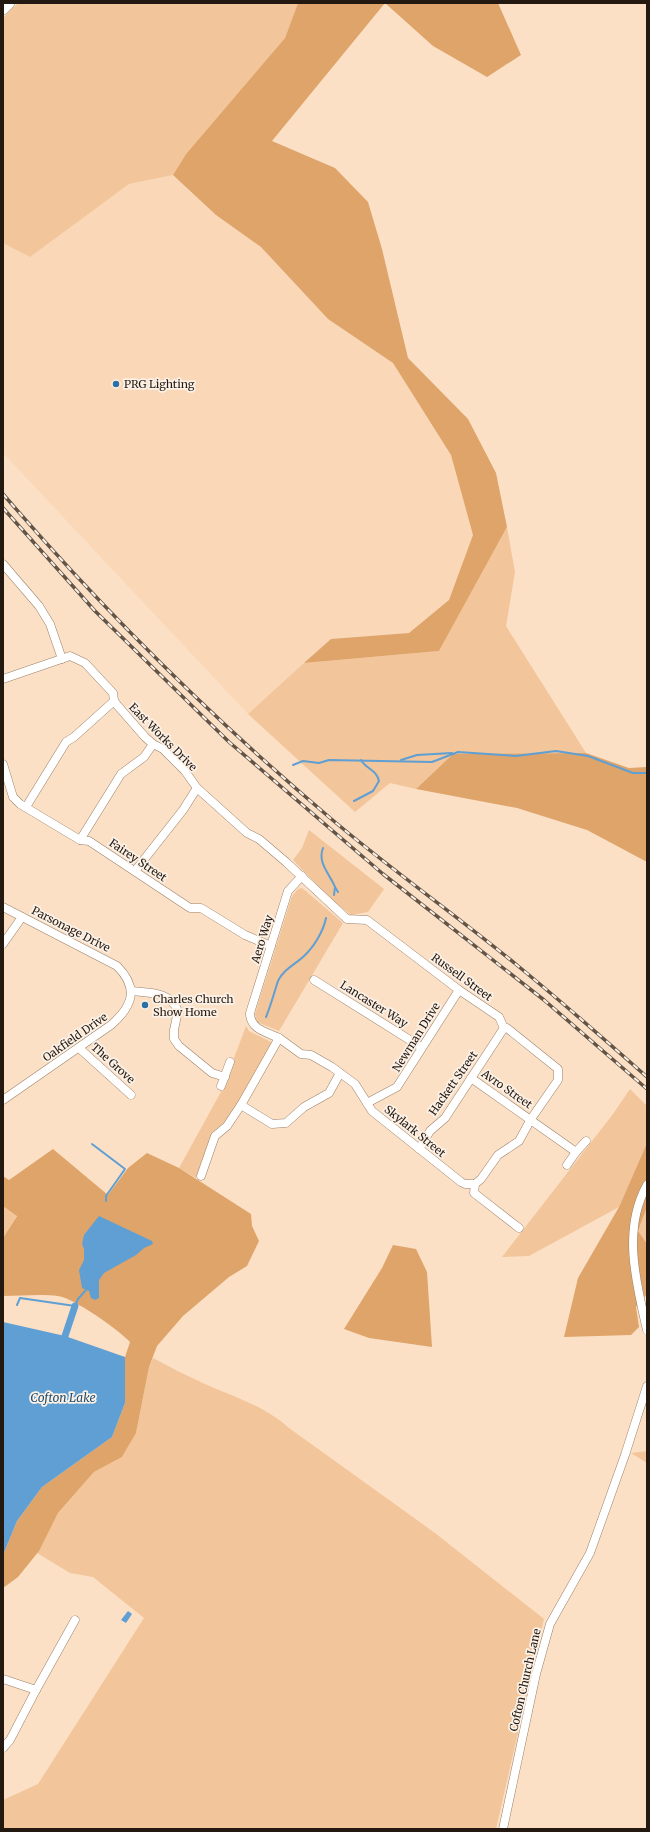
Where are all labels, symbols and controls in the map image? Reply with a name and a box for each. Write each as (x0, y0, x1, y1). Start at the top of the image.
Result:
place label: PRG Lighting (124, 377, 195, 391)
marker: PRG Lighting (111, 379, 121, 389)
street label: East Works Drive (126, 700, 200, 774)
street label: Fairey Street (106, 836, 170, 885)
street label: Parsonage Drive (29, 903, 113, 955)
street label: Aero Way (248, 913, 276, 966)
street label: Russell Street (429, 950, 496, 1004)
street label: Lancaster Way (338, 978, 411, 1031)
place label: Charles Church Show Home (153, 992, 234, 1019)
marker: Charles Church Show Home (140, 1000, 150, 1010)
street label: Newman Drive (389, 1000, 443, 1074)
street label: Oakfield Drive (40, 1009, 110, 1064)
street label: The Grove (88, 1040, 138, 1086)
street label: Hackett Street (426, 1048, 481, 1118)
street label: Avro Street (478, 1066, 536, 1112)
street label: Skylark Street (382, 1102, 449, 1160)
water label: Cofton Lake (30, 1390, 96, 1405)
street label: Cofton Church Lane (506, 1627, 544, 1733)

